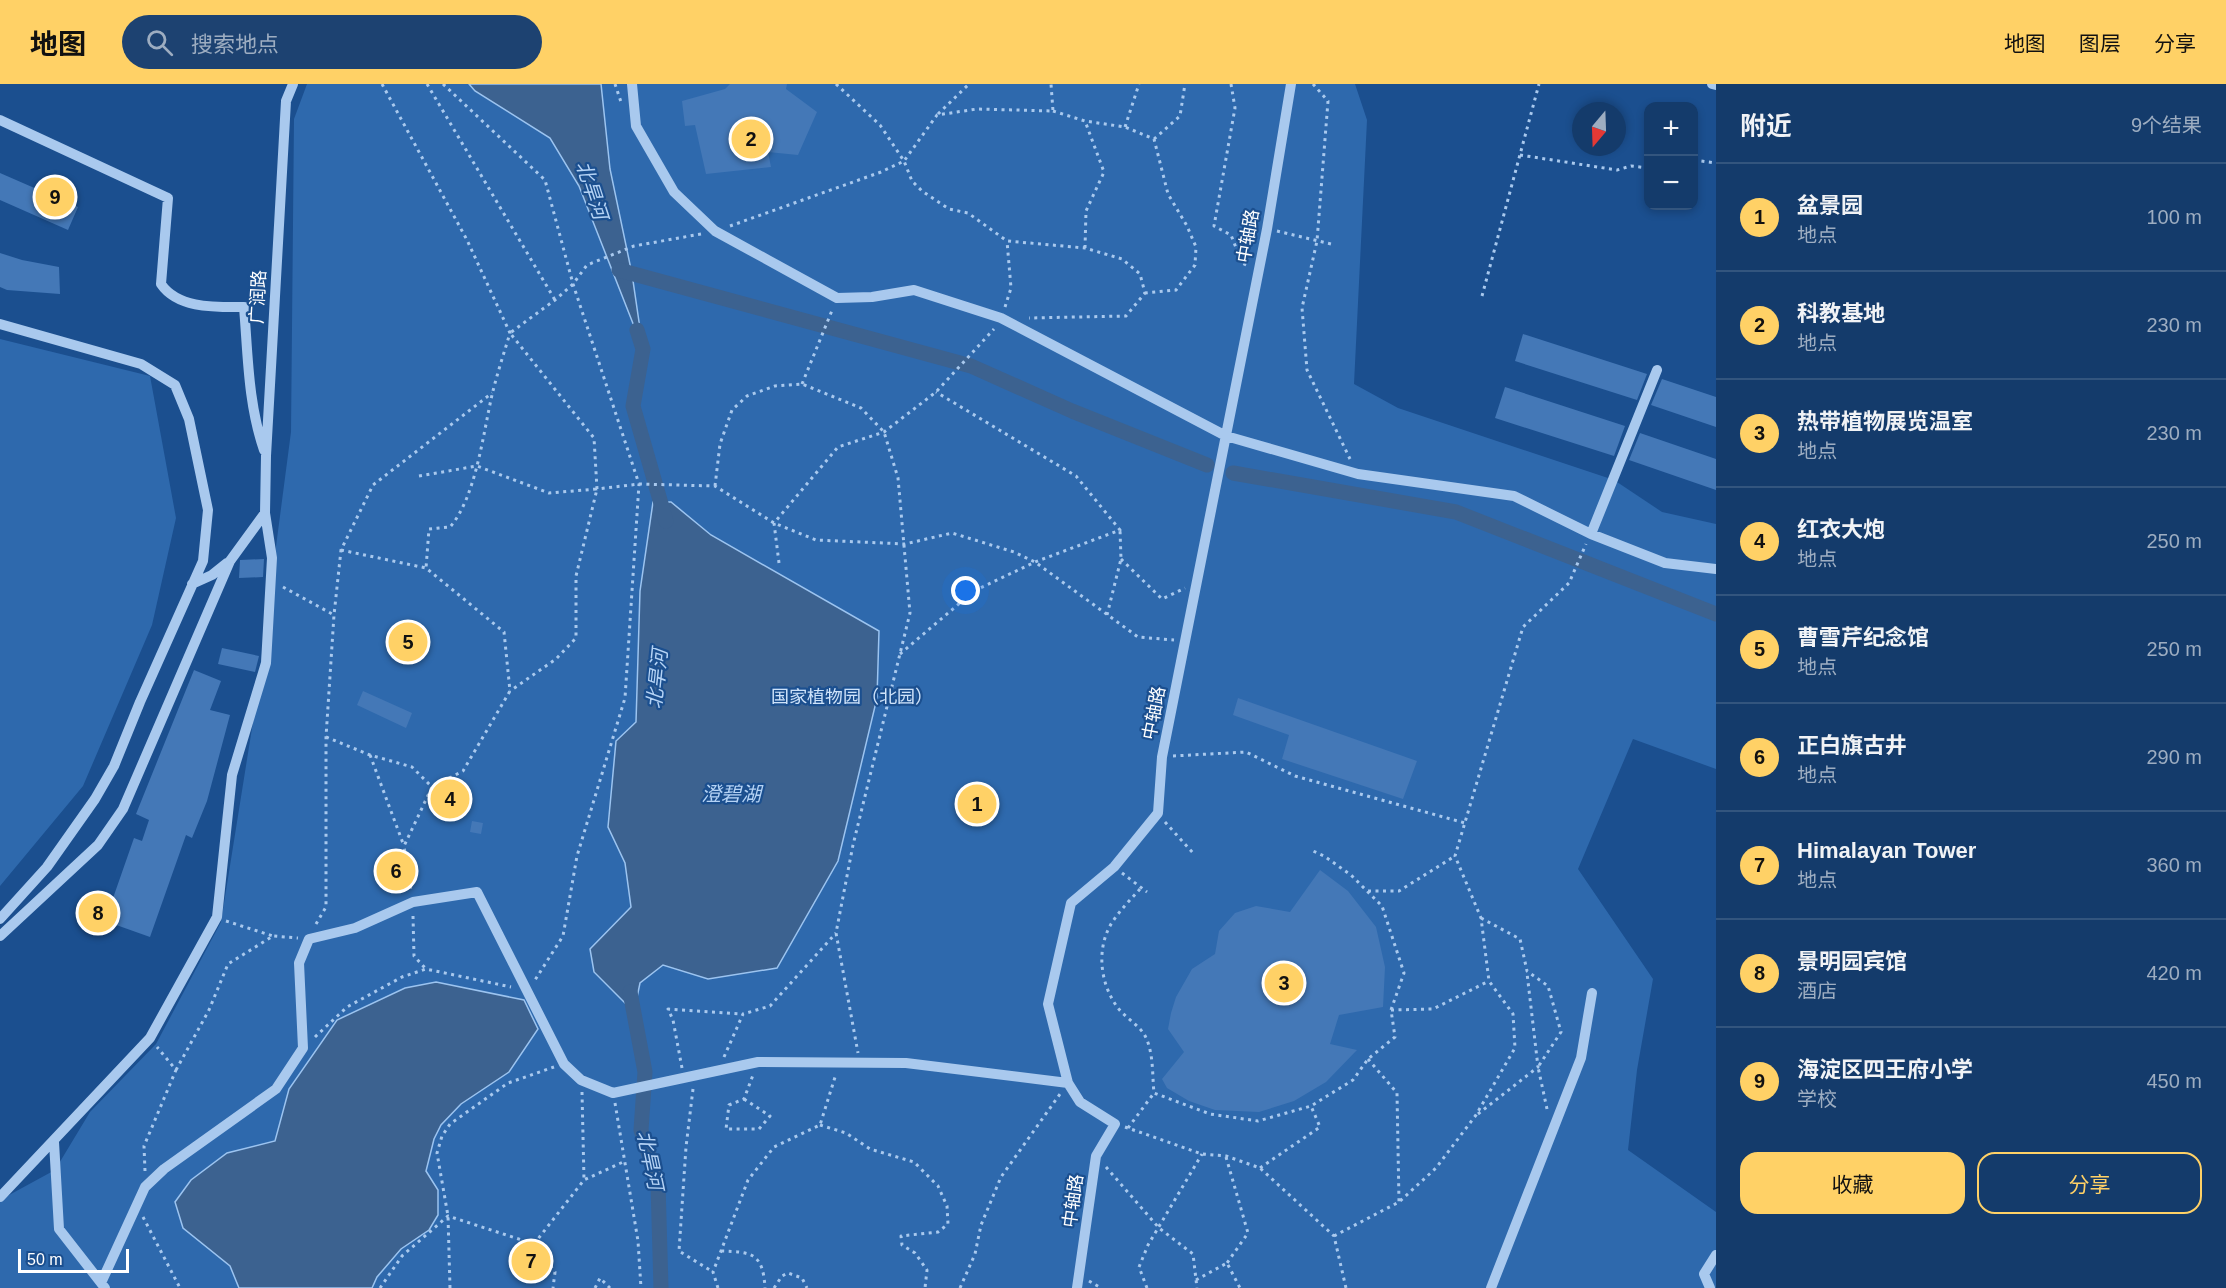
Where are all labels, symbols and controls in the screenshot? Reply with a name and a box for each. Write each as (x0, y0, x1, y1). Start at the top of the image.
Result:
search box (122, 15, 542, 69)
icon: search (143, 26, 176, 59)
text: 地图 (30, 29, 86, 60)
text: 搜索地点 (191, 32, 279, 57)
text: 地图 (2004, 32, 2046, 55)
text: 图层 (2079, 32, 2121, 55)
text: 分享 (2154, 32, 2196, 55)
north arrow (1572, 102, 1626, 156)
map controls (1644, 102, 1698, 210)
button: + (1644, 102, 1698, 156)
text: 附近 (1740, 111, 1792, 141)
text: 9个结果 (2131, 114, 2202, 136)
pin: 2 (732, 116, 771, 162)
button: − (1644, 156, 1698, 210)
water label: 北旱河 (572, 158, 613, 226)
pin: 9 (36, 174, 74, 220)
text: 盆景园 (1797, 193, 1863, 218)
text: 1 (1754, 206, 1765, 228)
text: 100 m (2146, 206, 2202, 228)
street label: 中轴路 (1233, 208, 1263, 264)
text: 地点 (1797, 224, 1837, 246)
street label: 广润路 (247, 270, 269, 324)
text: 科教基地 (1797, 301, 1885, 326)
text: 2 (1754, 314, 1765, 336)
text: 230 m (2146, 314, 2202, 336)
text: 地点 (1797, 332, 1837, 354)
text: 热带植物展览温室 (1797, 409, 1973, 434)
text: 3 (1754, 422, 1765, 444)
text: 230 m (2146, 422, 2202, 444)
text: 地点 (1797, 440, 1837, 462)
text: 红衣大炮 (1797, 517, 1885, 542)
text: 4 (1754, 530, 1765, 552)
text: 250 m (2146, 530, 2202, 552)
text: 地点 (1797, 548, 1837, 570)
your location (951, 576, 980, 605)
pin: 5 (388, 620, 428, 664)
text: 曹雪芹纪念馆 (1797, 625, 1929, 650)
text: 5 (1754, 638, 1765, 660)
text: 250 m (2146, 638, 2202, 660)
water label: 北旱河 (643, 644, 671, 710)
text: 地点 (1797, 656, 1837, 678)
street label: 中轴路 (1139, 685, 1169, 741)
park label: 国家植物园（北园） (771, 687, 933, 707)
text: 正白旗古井 (1797, 733, 1907, 758)
text: 6 (1754, 746, 1765, 768)
text: 290 m (2146, 746, 2202, 768)
text: 地点 (1797, 764, 1837, 786)
pin: 4 (430, 776, 470, 822)
pin: 1 (958, 782, 996, 826)
water label: 澄碧湖 (701, 783, 764, 805)
text: Himalayan Tower (1797, 838, 1976, 863)
pin: 6 (376, 848, 416, 894)
text: 7 (1754, 854, 1765, 876)
text: 360 m (2146, 854, 2202, 876)
text: 地点 (1797, 869, 1837, 891)
pin: 8 (78, 890, 118, 936)
text: 景明园宾馆 (1797, 949, 1907, 974)
pin: 3 (1264, 960, 1304, 1006)
text: 8 (1754, 962, 1765, 984)
text: 420 m (2146, 962, 2202, 984)
text: 酒店 (1797, 980, 1837, 1002)
text: 海淀区四王府小学 (1797, 1057, 1973, 1082)
text: 9 (1754, 1070, 1765, 1092)
text: 450 m (2146, 1070, 2202, 1092)
text: 学校 (1797, 1088, 1837, 1110)
water label: 北旱河 (633, 1128, 668, 1196)
button: 收藏 (1740, 1152, 1965, 1214)
button: 分享 (1977, 1152, 2202, 1214)
street label: 中轴路 (1059, 1173, 1087, 1229)
pin: 7 (512, 1238, 550, 1284)
scale bar (18, 1246, 129, 1274)
text: 50 m (27, 1251, 63, 1268)

